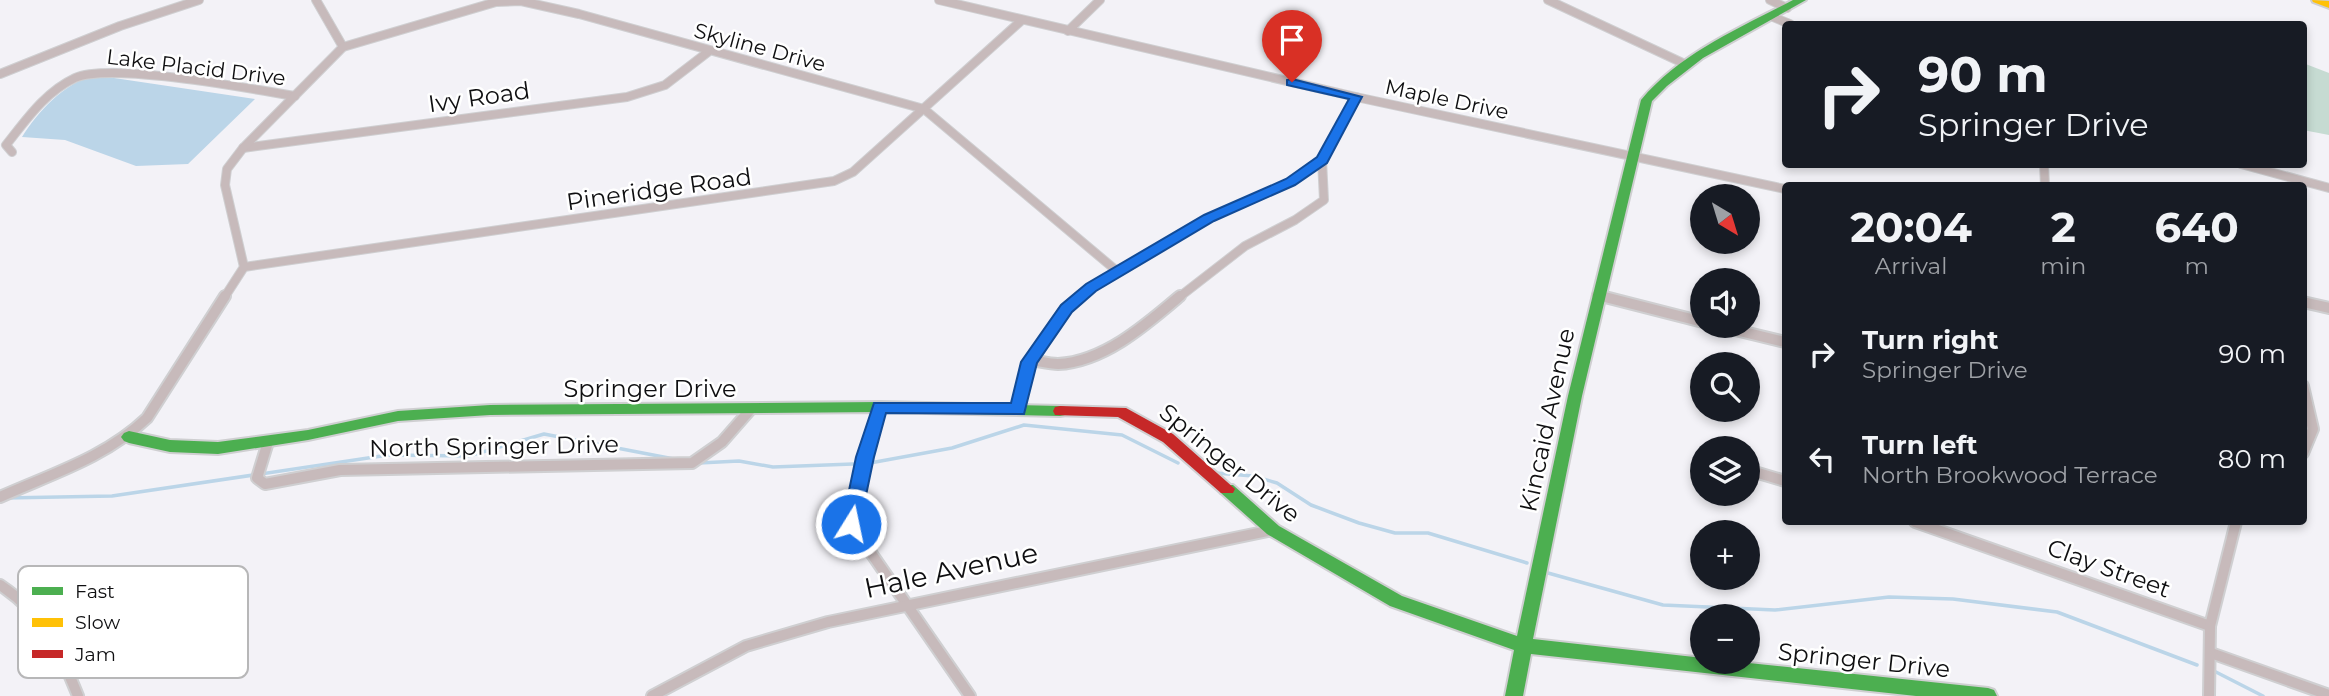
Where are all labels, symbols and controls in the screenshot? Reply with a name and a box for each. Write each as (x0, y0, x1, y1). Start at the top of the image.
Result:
pin (1262, 10, 1322, 82)
street label: Skyline Drive (692, 17, 828, 77)
icon: arrive (1273, 21, 1311, 59)
street label: Lake Placid Drive (105, 44, 287, 90)
text: 90 m (1918, 45, 2048, 104)
icon: right (1803, 49, 1894, 140)
street label: Maple Drive (1383, 74, 1511, 124)
street label: Ivy Road (426, 76, 532, 118)
text: Springer Drive (1918, 105, 2148, 144)
street label: Pineridge Road (565, 162, 753, 216)
north arrow (1690, 184, 1760, 254)
map controls (1690, 184, 1760, 674)
text: 20:04 (1850, 201, 1972, 253)
text: 2 (2051, 201, 2076, 253)
text: 640 (2155, 201, 2239, 253)
text: Arrival (1875, 252, 1947, 280)
text: min (2040, 252, 2086, 280)
text: m (2184, 252, 2209, 280)
button: sound (1690, 268, 1760, 338)
text: Turn right (1862, 324, 1998, 356)
street label: Kincaid Avenue (1513, 326, 1581, 514)
icon: right (1803, 335, 1841, 373)
text: 90 m (2219, 338, 2286, 370)
button: search (1690, 352, 1760, 422)
text: Springer Drive (1862, 356, 2028, 384)
street label: Springer Drive (564, 374, 736, 403)
street label: Springer Drive (1154, 397, 1306, 529)
street label: North Springer Drive (369, 429, 619, 463)
text: Turn left (1862, 429, 1978, 461)
button: layers (1690, 436, 1760, 506)
icon: left (1803, 440, 1841, 478)
text: 80 m (2218, 443, 2286, 475)
text: North Brookwood Terrace (1862, 461, 2158, 489)
position arrow (814, 487, 888, 561)
button: + (1690, 520, 1760, 590)
street label: Clay Street (2043, 532, 2175, 604)
street label: Hale Avenue (861, 535, 1041, 605)
legend (18, 566, 248, 678)
text: Fast (75, 580, 115, 603)
button: − (1690, 604, 1760, 674)
text: Slow (75, 611, 120, 634)
street label: Springer Drive (1777, 637, 1951, 683)
text: Jam (74, 643, 116, 666)

